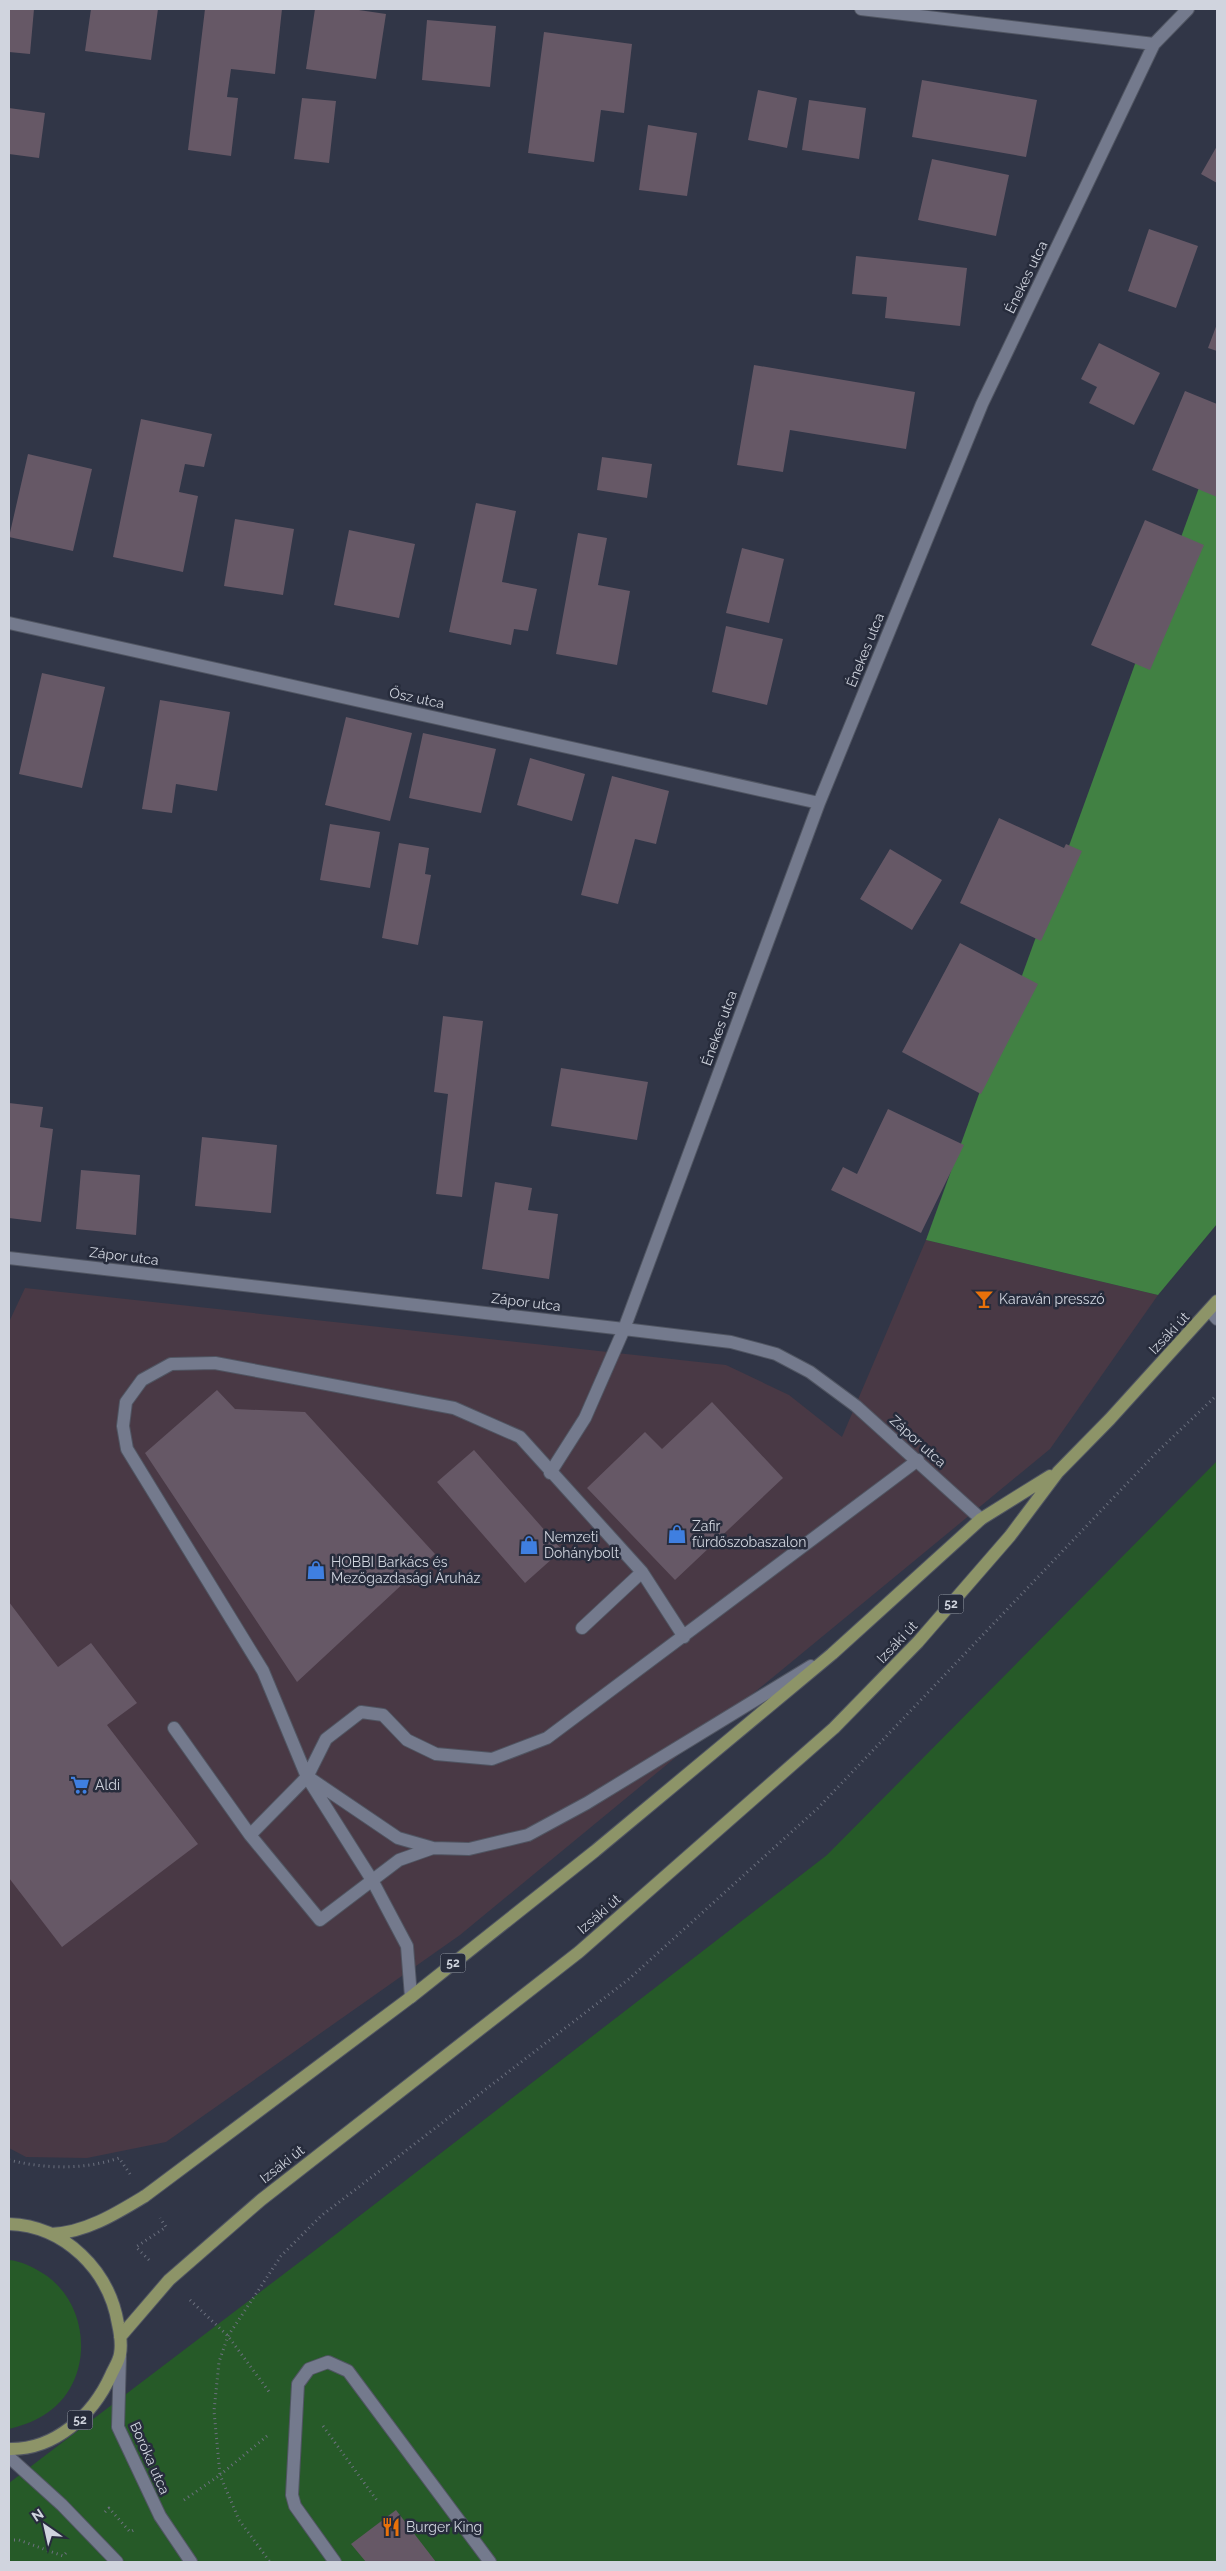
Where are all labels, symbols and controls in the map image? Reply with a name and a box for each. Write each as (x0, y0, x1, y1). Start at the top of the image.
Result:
street label: Énekes utca (1001, 238, 1050, 316)
street label: Énekes utca (842, 610, 887, 689)
street label: Ősz utca (388, 683, 446, 712)
street label: Énekes utca (697, 988, 740, 1068)
street label: Zápor utca (88, 1244, 160, 1268)
bar icon: Karaván presszó (973, 1288, 995, 1310)
street label: Zápor utca (490, 1290, 562, 1314)
place label: Karaván presszó (999, 1291, 1105, 1307)
street label: Izsáki út (1145, 1308, 1193, 1357)
street label: Zápor utca (887, 1412, 949, 1470)
place label: Zafir fürdőszobaszalon (692, 1518, 806, 1550)
shop icon: Zafir fürdőszobaszalon (666, 1523, 688, 1545)
place label: Nemzeti Dohánybolt (544, 1529, 620, 1561)
shop icon: Nemzeti Dohánybolt (518, 1534, 540, 1556)
place label: HOBBI Barkács és Mezőgazdasági Áruház (331, 1554, 480, 1586)
shop icon: HOBBI Barkács és Mezőgazdasági Áruház (305, 1559, 327, 1581)
road number: 52 (938, 1595, 964, 1614)
street label: Izsáki út (873, 1617, 921, 1666)
supermarket icon: Aldi (69, 1774, 91, 1796)
place label: Aldi (95, 1777, 120, 1793)
street label: Izsáki út (574, 1891, 624, 1937)
road number: 52 (440, 1954, 466, 1972)
street label: Izsáki út (257, 2142, 308, 2186)
road number: 52 (68, 2410, 92, 2430)
street label: Boróka utca (127, 2419, 173, 2497)
north arrow (20, 2501, 70, 2551)
text: N (29, 2506, 47, 2525)
restaurant icon: Burger King (380, 2516, 402, 2538)
place label: Burger King (406, 2519, 482, 2535)

